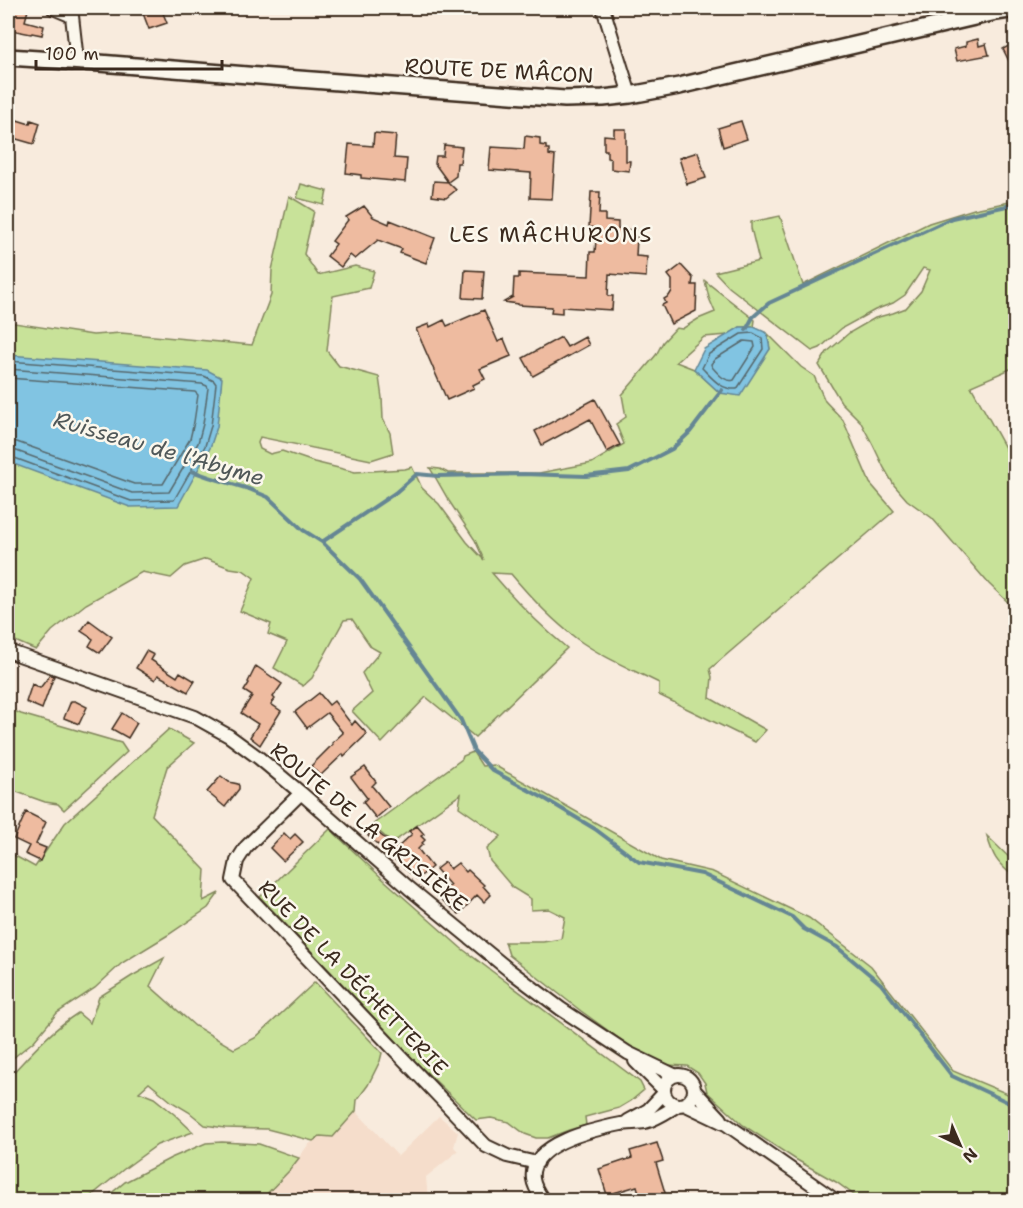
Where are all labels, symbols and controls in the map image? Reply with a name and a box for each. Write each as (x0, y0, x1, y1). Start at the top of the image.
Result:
scale bar (36, 33, 222, 71)
text: 100 m (45, 42, 99, 66)
street label: ROUTE DE MÂCON (404, 51, 594, 90)
district label: LES MÂCHURONS (449, 220, 653, 249)
water label: Ruisseau de l'Abyme (50, 405, 267, 492)
street label: ROUTE DE LA GRISIÈRE (265, 735, 474, 918)
street label: RUE DE LA DÉCHETTERIE (252, 874, 455, 1082)
north arrow (930, 1115, 990, 1175)
text: N (958, 1143, 982, 1167)

